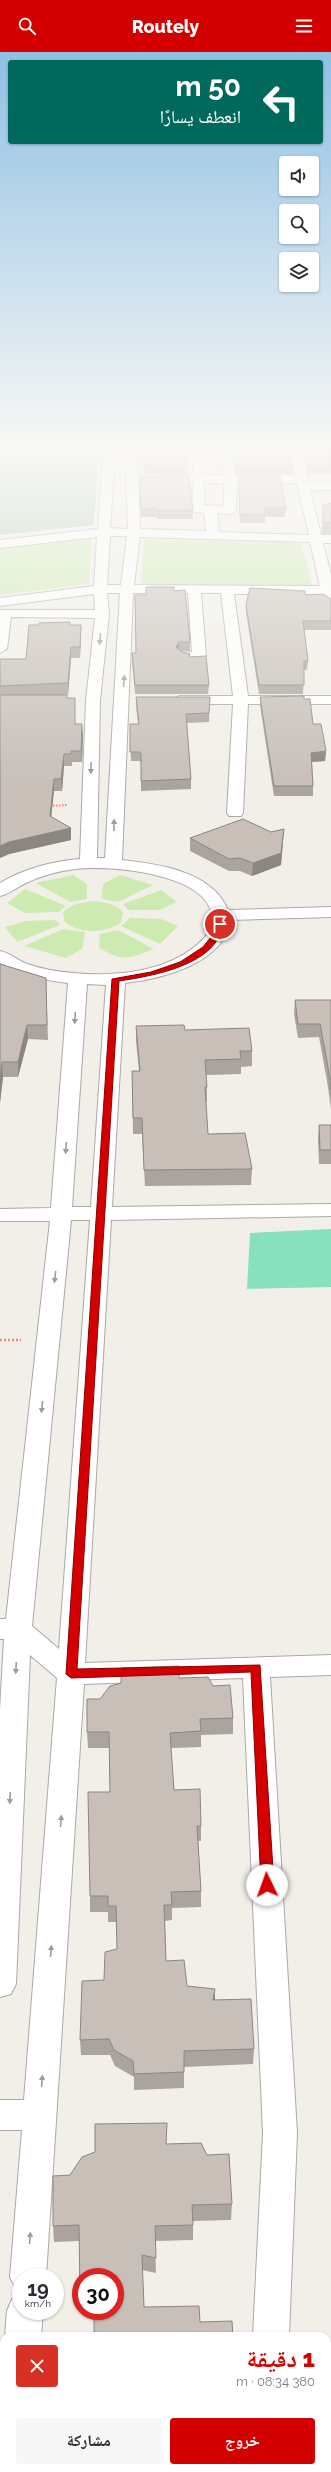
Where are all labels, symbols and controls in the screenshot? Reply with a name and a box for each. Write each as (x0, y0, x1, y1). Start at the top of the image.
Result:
icon: search (16, 15, 38, 37)
icon: menu (293, 15, 315, 37)
text: Routely (132, 16, 199, 37)
text: 50 m (175, 70, 241, 103)
icon: left (255, 76, 307, 128)
text: انعطف يسارًا (160, 106, 241, 127)
map controls (279, 156, 319, 292)
button: sound (279, 156, 319, 196)
button: search (279, 204, 319, 244)
button: layers (279, 252, 319, 292)
one-way arrow (96, 633, 103, 645)
one-way arrow (120, 675, 127, 687)
one-way arrow (88, 762, 94, 775)
one-way arrow (111, 818, 117, 831)
pin (203, 907, 237, 941)
icon: arrive (209, 913, 231, 935)
one-way arrow (72, 1012, 79, 1024)
one-way arrow (63, 1142, 70, 1154)
one-way arrow (52, 1271, 59, 1284)
one-way arrow (39, 1401, 45, 1413)
one-way arrow (13, 1662, 19, 1675)
one-way arrow (6, 1792, 13, 1804)
one-way arrow (57, 1815, 64, 1827)
position arrow (246, 1864, 288, 1906)
one-way arrow (48, 1945, 55, 1957)
one-way arrow (38, 2074, 45, 2087)
one-way arrow (27, 2232, 34, 2244)
speed limit sign: 30 (72, 2268, 124, 2320)
text: 19 (27, 2277, 49, 2301)
text: km/h (25, 2298, 51, 2309)
text: 1 دقيقة (247, 2344, 315, 2373)
button: close (16, 2345, 58, 2387)
text: 380 m · 08:34 (236, 2374, 315, 2389)
button: مشاركة (16, 2418, 162, 2464)
button: خروج (170, 2418, 315, 2464)

